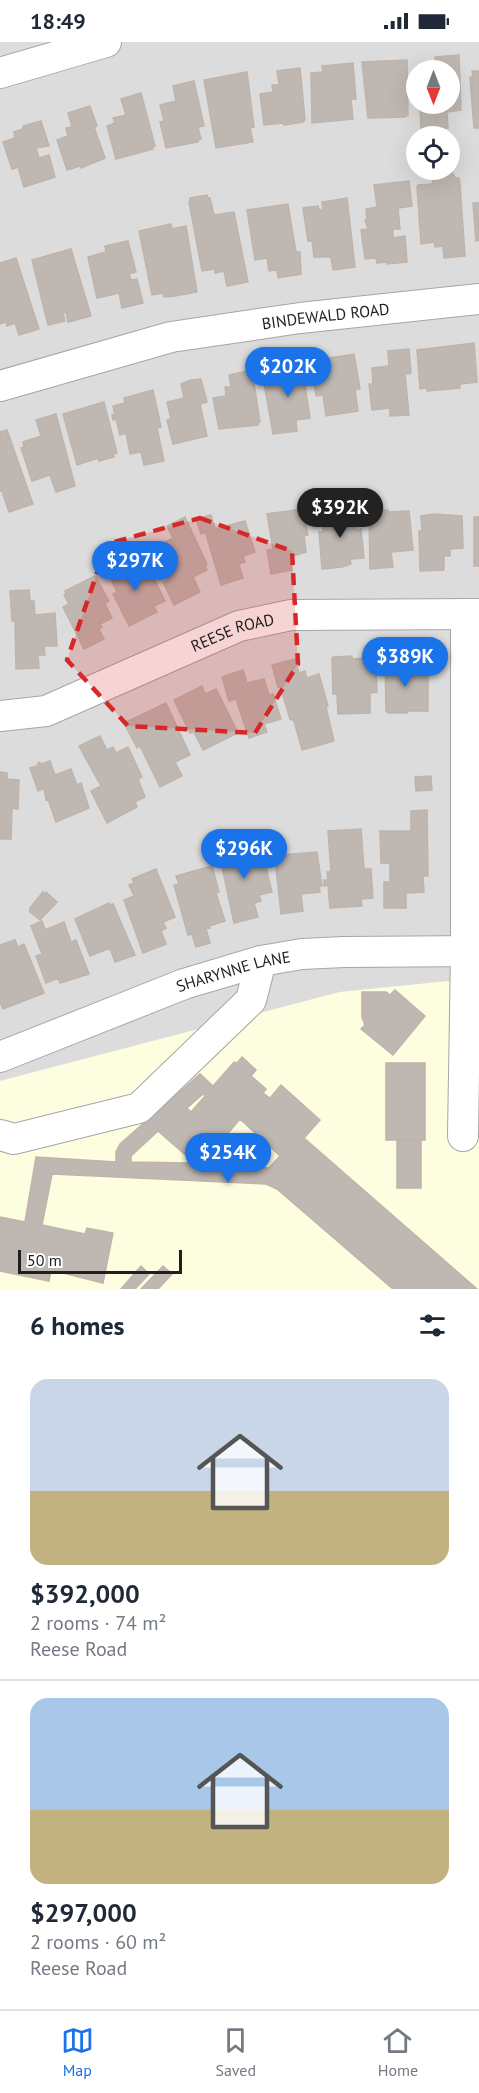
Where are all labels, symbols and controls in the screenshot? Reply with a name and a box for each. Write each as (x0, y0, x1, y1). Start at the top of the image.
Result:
text: 18:49 (30, 7, 86, 35)
north arrow (406, 60, 460, 114)
map controls (406, 60, 460, 180)
button: locate (406, 126, 460, 180)
street label: BINDEWALD ROAD (261, 299, 390, 333)
pin: $202K (246, 347, 330, 398)
text: $202K (259, 353, 317, 379)
pin: $392K (298, 488, 382, 539)
text: $392K (311, 494, 369, 520)
pin: $297K (93, 541, 177, 592)
text: $297K (106, 547, 164, 573)
street label: REESE ROAD (188, 609, 276, 656)
pin: $389K (363, 637, 447, 688)
text: $389K (376, 643, 434, 669)
pin: $296K (202, 829, 286, 880)
text: $296K (215, 835, 273, 861)
street label: SHARYNNE LANE (173, 946, 292, 996)
pin: $254K (186, 1133, 270, 1184)
text: $254K (199, 1139, 257, 1165)
scale bar (18, 1247, 182, 1274)
text: 50 m (27, 1250, 62, 1270)
text: 6 homes (30, 1309, 125, 1342)
icon: filters (416, 1309, 449, 1342)
icon: home (186, 1418, 294, 1526)
text: $392,000 (30, 1577, 140, 1610)
text: 2 rooms · 74 m² (30, 1610, 166, 1636)
text: Reese Road (30, 1636, 127, 1662)
icon: home (186, 1737, 294, 1845)
text: $297,000 (30, 1896, 137, 1929)
text: 2 rooms · 60 m² (30, 1929, 166, 1955)
text: Reese Road (30, 1955, 127, 1981)
tab: Map (61, 2024, 94, 2080)
tab: Saved (215, 2024, 256, 2080)
tab: Home (378, 2024, 418, 2080)

